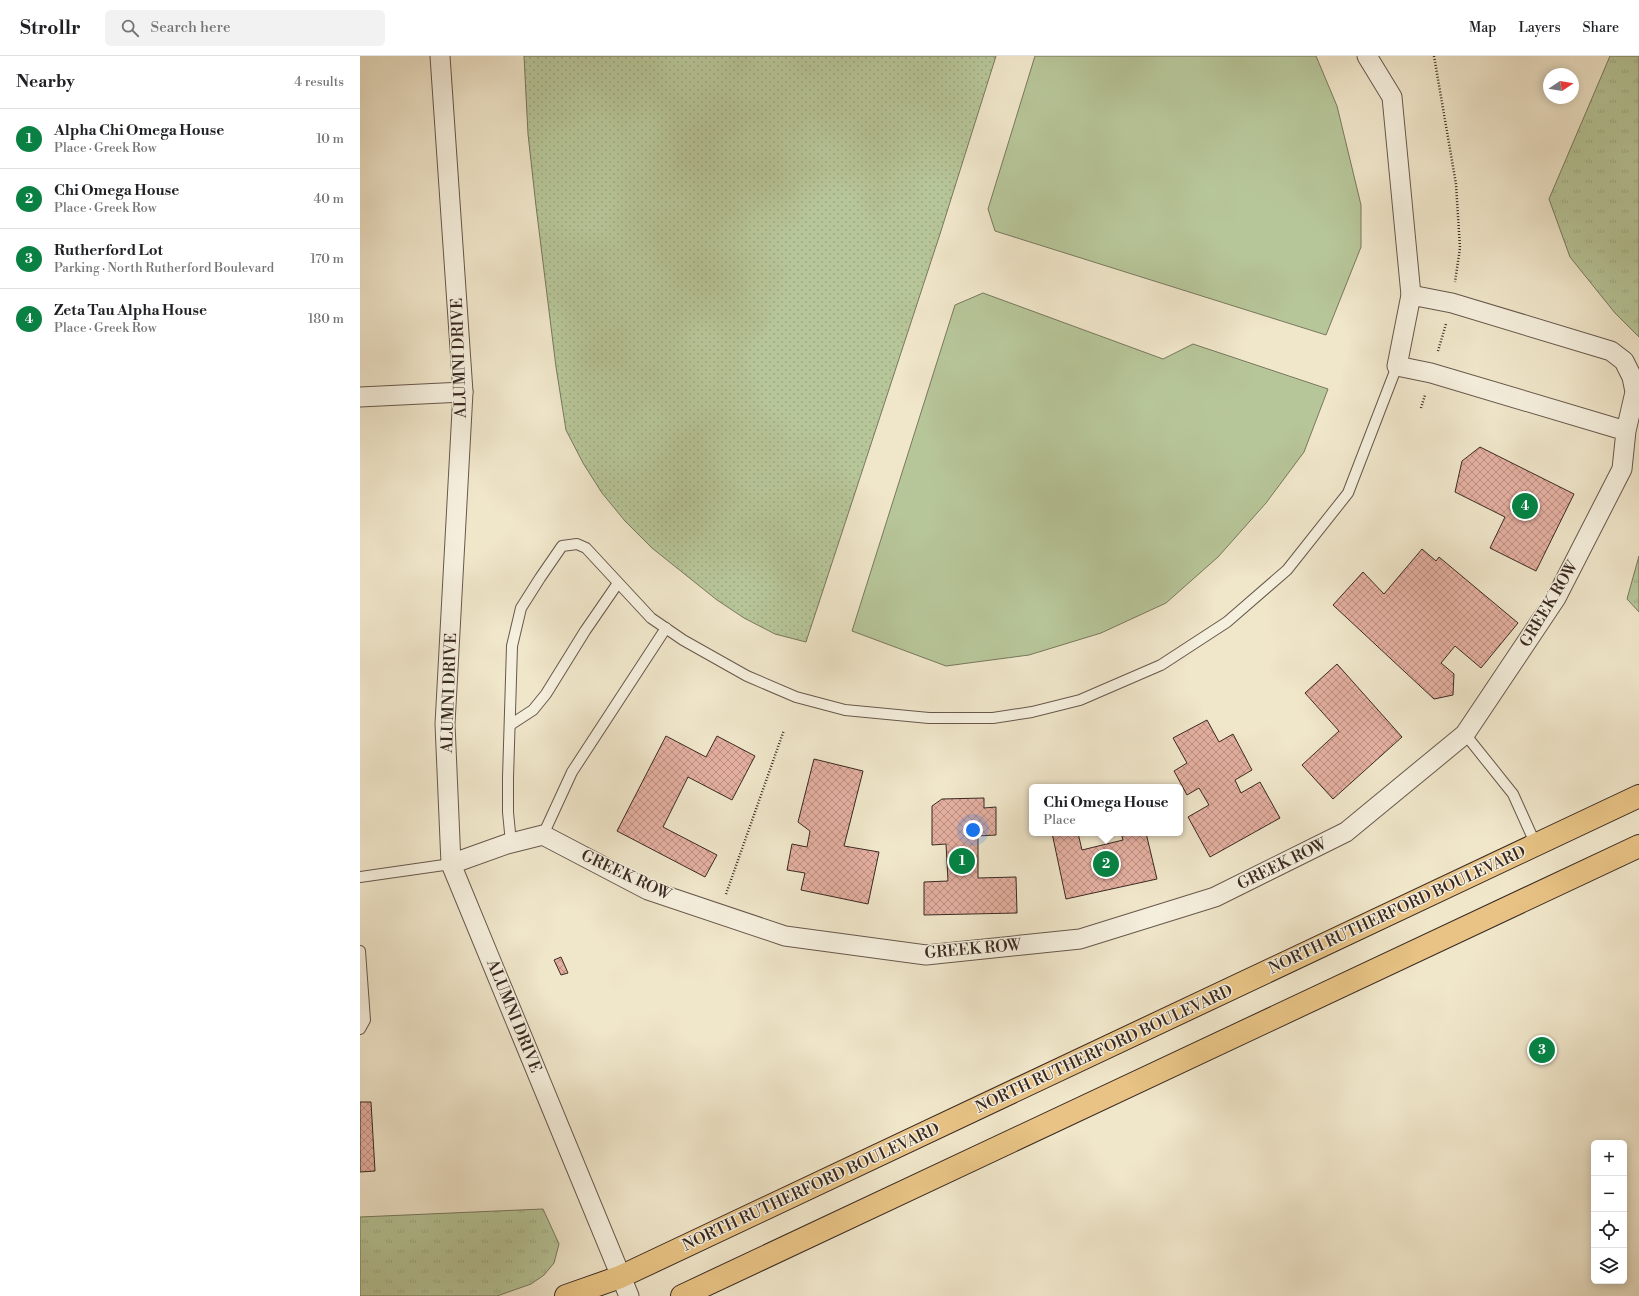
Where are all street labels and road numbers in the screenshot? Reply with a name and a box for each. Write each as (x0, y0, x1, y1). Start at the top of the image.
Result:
street label: ALUMNI DRIVE (447, 298, 471, 419)
street label: GREEK ROW (1515, 557, 1583, 651)
street label: ALUMNI DRIVE (437, 633, 461, 754)
street label: GREEK ROW (1234, 834, 1330, 894)
street label: NORTH RUTHERFORD BOULEVARD (1265, 841, 1529, 979)
street label: GREEK ROW (578, 845, 675, 905)
street label: GREEK ROW (924, 935, 1023, 963)
street label: ALUMNI DRIVE (482, 956, 546, 1076)
street label: NORTH RUTHERFORD BOULEVARD (972, 980, 1236, 1118)
street label: NORTH RUTHERFORD BOULEVARD (679, 1118, 943, 1256)

